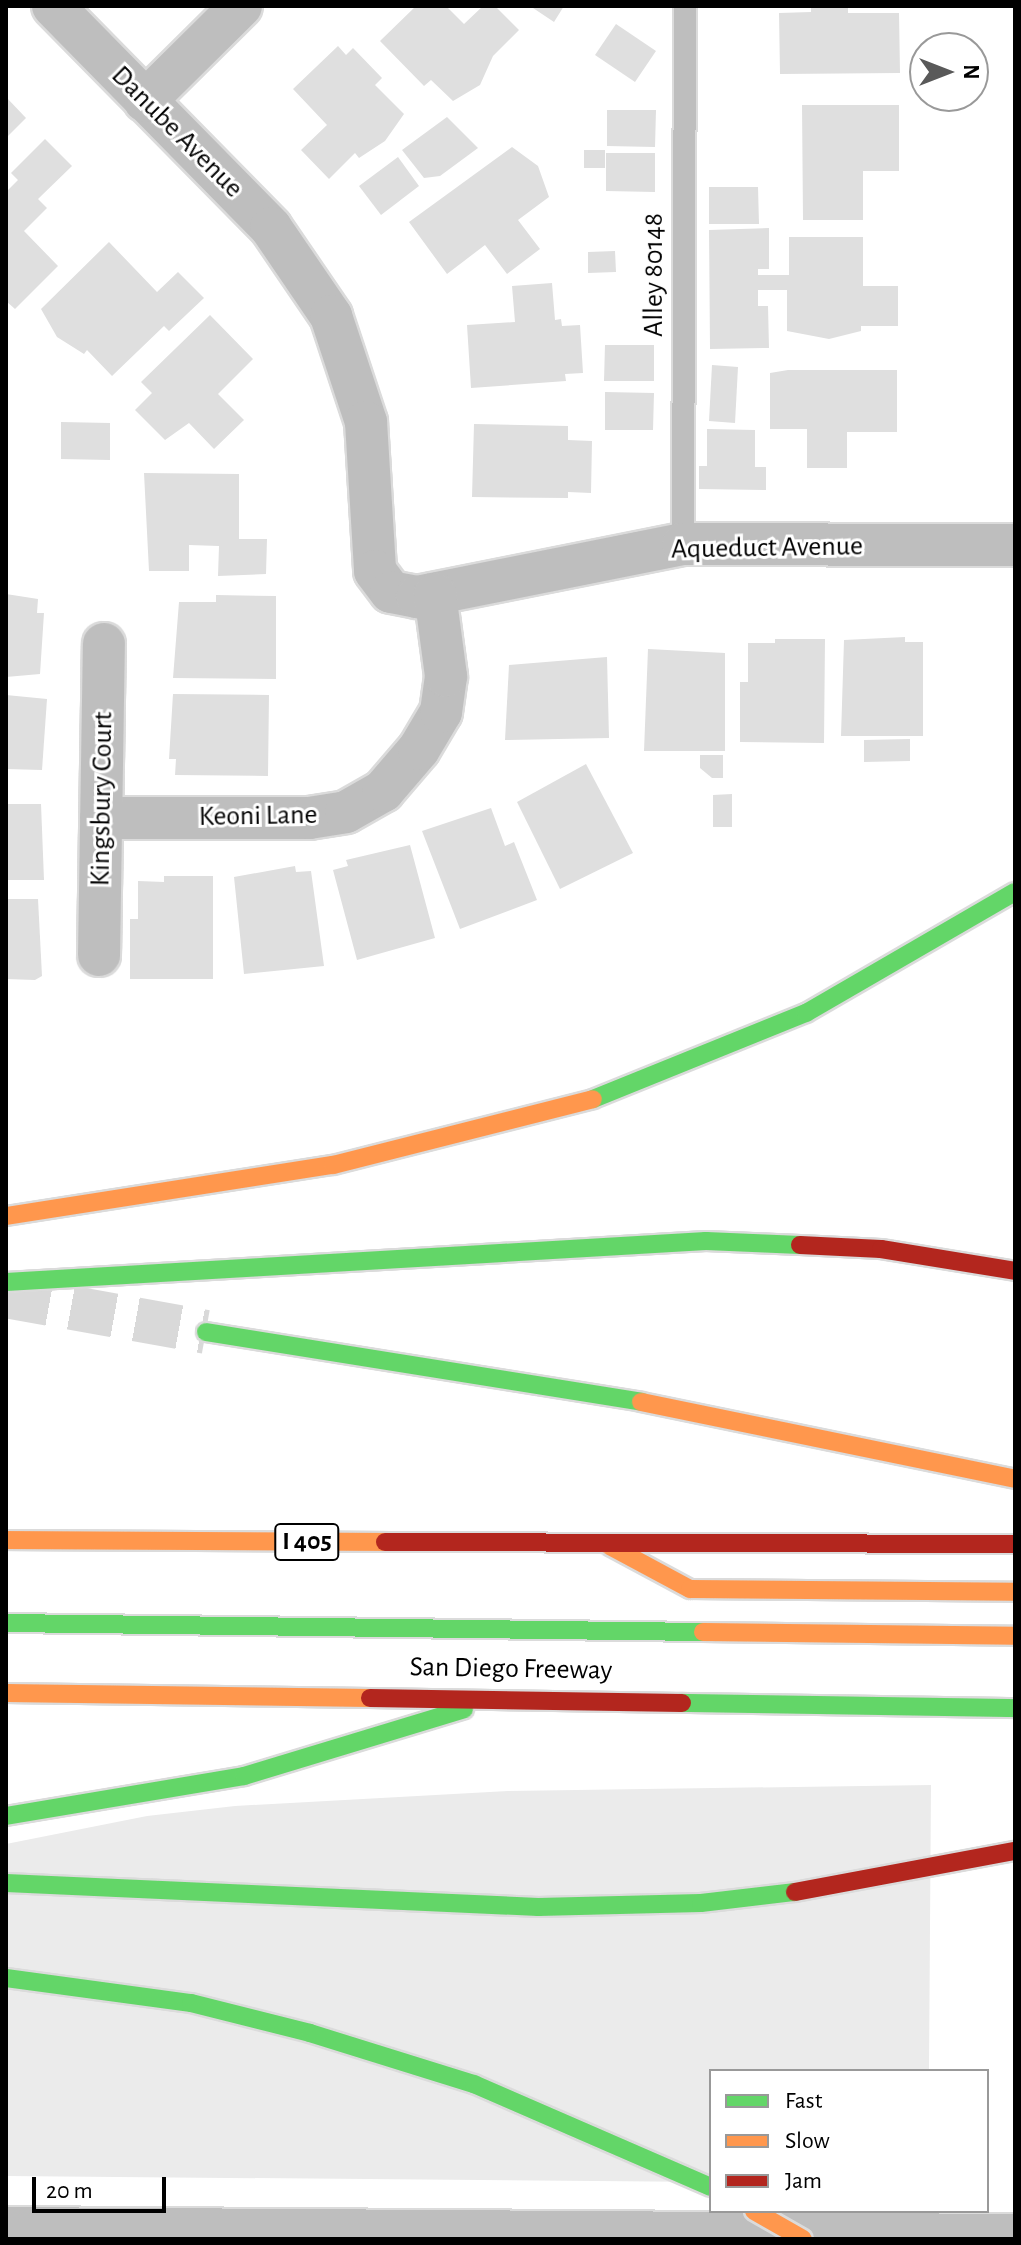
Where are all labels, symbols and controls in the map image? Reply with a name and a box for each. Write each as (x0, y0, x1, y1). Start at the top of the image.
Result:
north arrow (909, 32, 989, 112)
street label: Danube Avenue (104, 59, 250, 205)
text: N (960, 64, 982, 80)
street label: Alley 80148 (637, 213, 671, 337)
street label: Aqueduct Avenue (671, 530, 863, 566)
street label: Kingsbury Court (84, 711, 120, 887)
street label: Keoni Lane (198, 798, 318, 834)
road number: I 405 (273, 1520, 341, 1564)
street label: San Diego Freeway (409, 1650, 613, 1688)
legend (709, 2069, 989, 2213)
text: Fast (785, 2089, 822, 2113)
text: Slow (785, 2129, 830, 2153)
scale bar (36, 2161, 170, 2211)
text: Jam (785, 2169, 822, 2193)
text: 20 m (46, 2179, 93, 2203)

